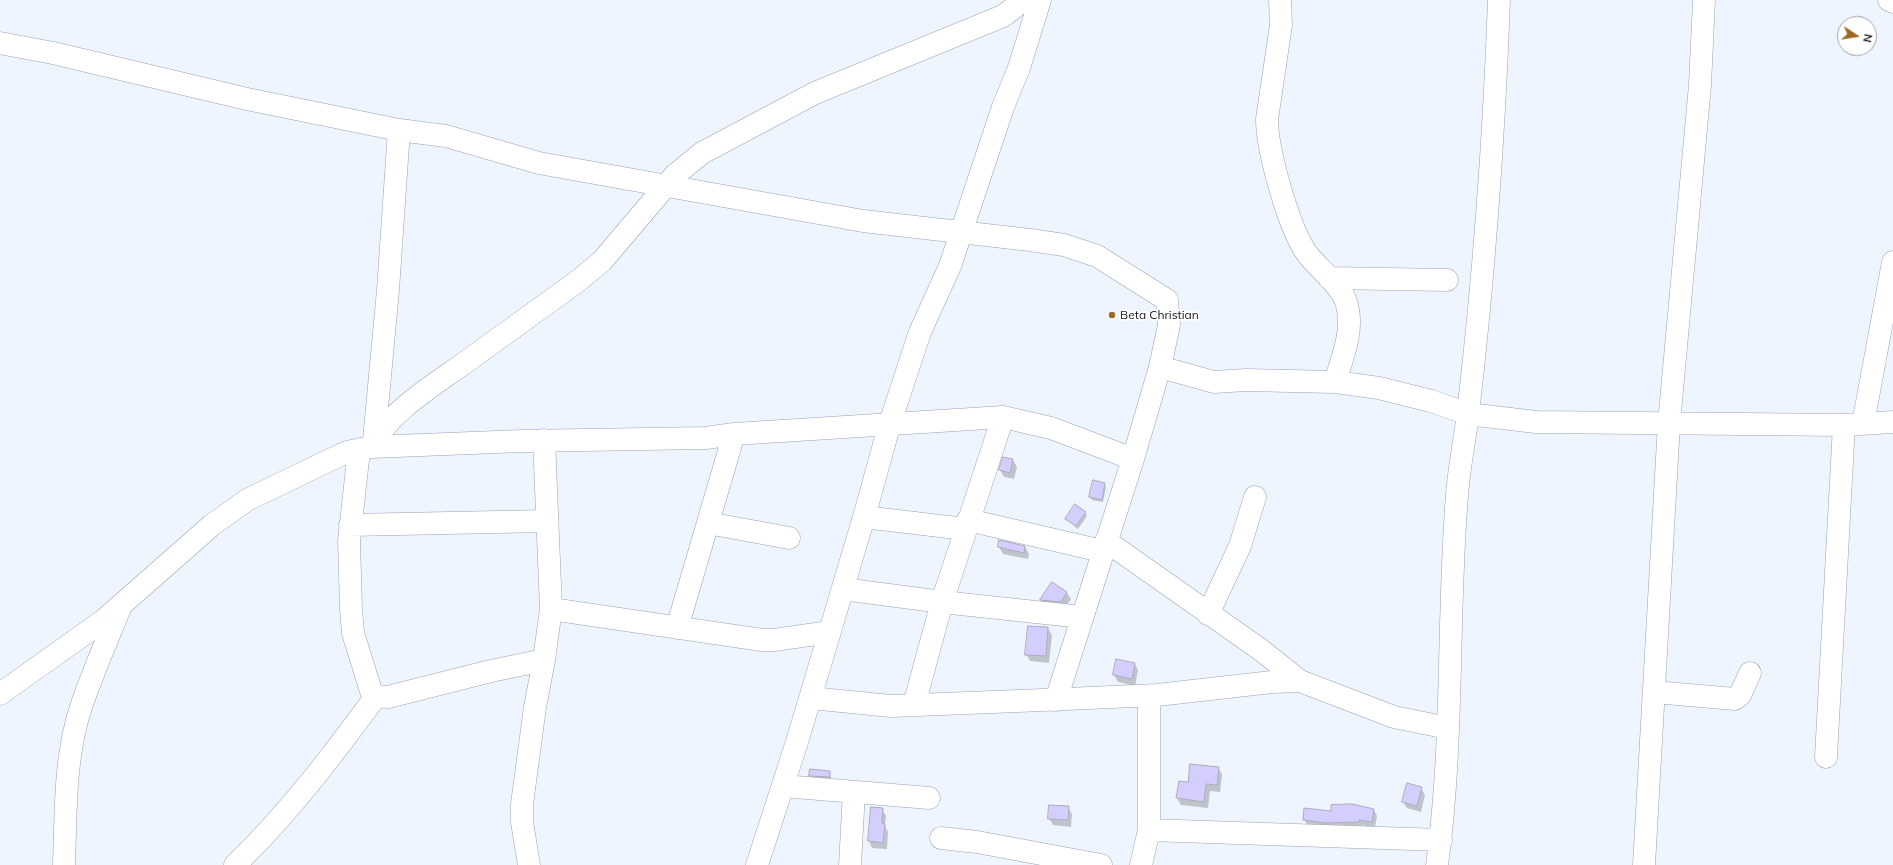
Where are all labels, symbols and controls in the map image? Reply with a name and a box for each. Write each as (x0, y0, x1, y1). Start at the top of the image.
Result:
north arrow (1837, 16, 1877, 56)
text: N (1860, 33, 1875, 44)
place label: Beta Christian (1120, 308, 1199, 322)
marker: Beta Christian (1107, 310, 1117, 320)

